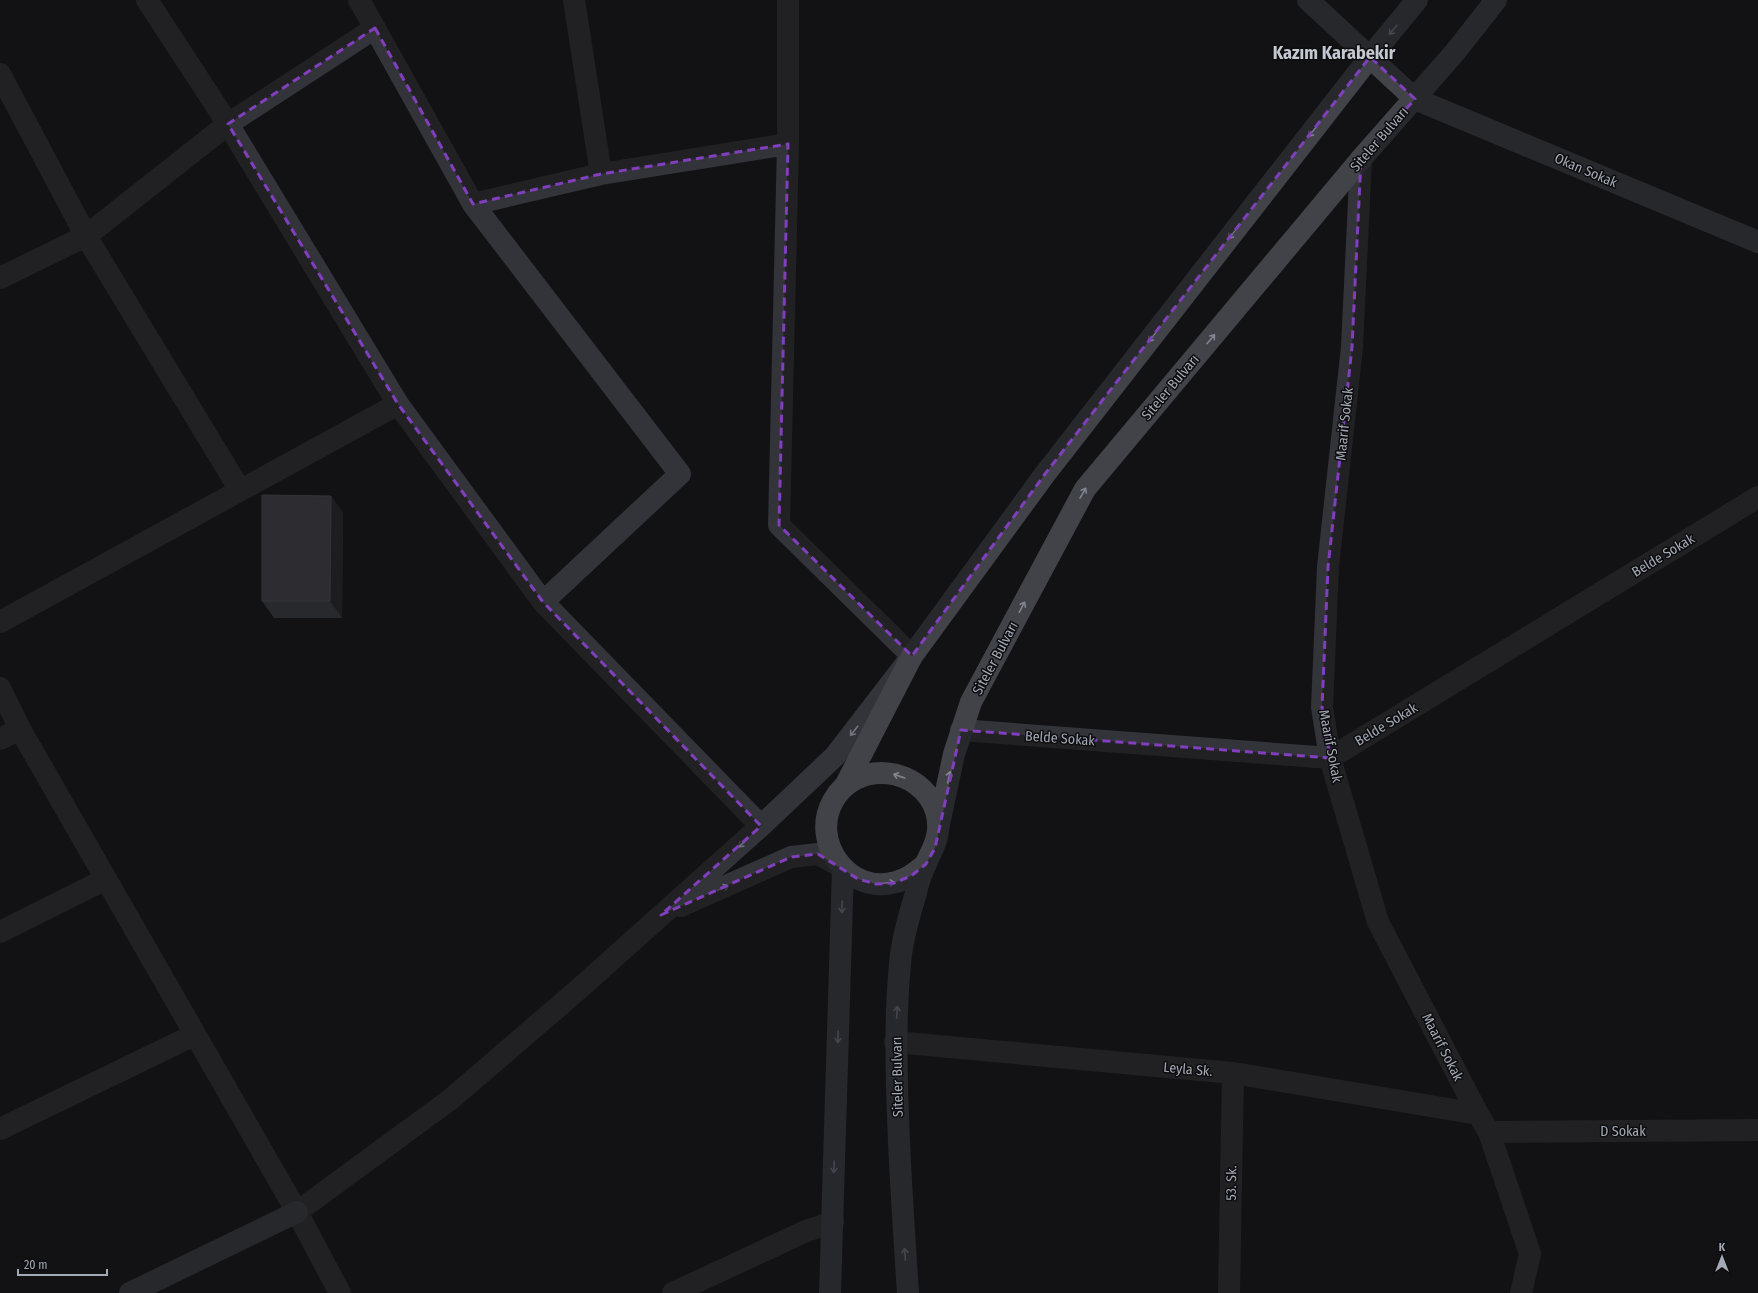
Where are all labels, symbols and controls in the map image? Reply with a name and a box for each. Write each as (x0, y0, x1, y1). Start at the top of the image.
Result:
one-way arrow (1388, 25, 1397, 35)
district label: Kazım Karabekir (1273, 42, 1396, 64)
street label: Siteler Bulvarı (1347, 103, 1412, 175)
one-way arrow (1307, 126, 1316, 137)
street label: Okan Sokak (1552, 150, 1620, 191)
one-way arrow (1227, 229, 1236, 240)
one-way arrow (1147, 331, 1156, 342)
one-way arrow (1206, 333, 1215, 344)
street label: Siteler Bulvarı (1138, 351, 1203, 424)
street label: Maarif Sokak (1332, 386, 1357, 462)
one-way arrow (1080, 487, 1088, 499)
street label: Belde Sokak (1629, 530, 1698, 581)
one-way arrow (1018, 602, 1026, 614)
street label: Siteler Bulvarı (969, 619, 1022, 698)
street label: Belde Sokak (1352, 699, 1421, 750)
street label: Maarif Sokak (1315, 708, 1346, 784)
one-way arrow (849, 725, 858, 736)
street label: Belde Sokak (1024, 728, 1096, 749)
one-way arrow (894, 771, 906, 779)
one-way arrow (945, 771, 953, 784)
one-way arrow (737, 838, 748, 847)
one-way arrow (882, 879, 895, 886)
one-way arrow (716, 883, 728, 891)
one-way arrow (838, 900, 845, 913)
one-way arrow (894, 1006, 901, 1019)
street label: Maarif Sokak (1418, 1011, 1467, 1084)
one-way arrow (834, 1030, 842, 1043)
street label: Siteler Bulvarı (888, 1037, 907, 1117)
street label: Leyla Sk. (1163, 1059, 1213, 1080)
street label: D Sokak (1600, 1123, 1646, 1140)
one-way arrow (830, 1160, 838, 1173)
street label: 53. Sk. (1223, 1165, 1240, 1201)
north arrow (1702, 1237, 1742, 1277)
text: K (1719, 1241, 1726, 1254)
one-way arrow (902, 1248, 909, 1261)
scale bar (18, 1251, 107, 1277)
text: 20 m (24, 1258, 48, 1272)

